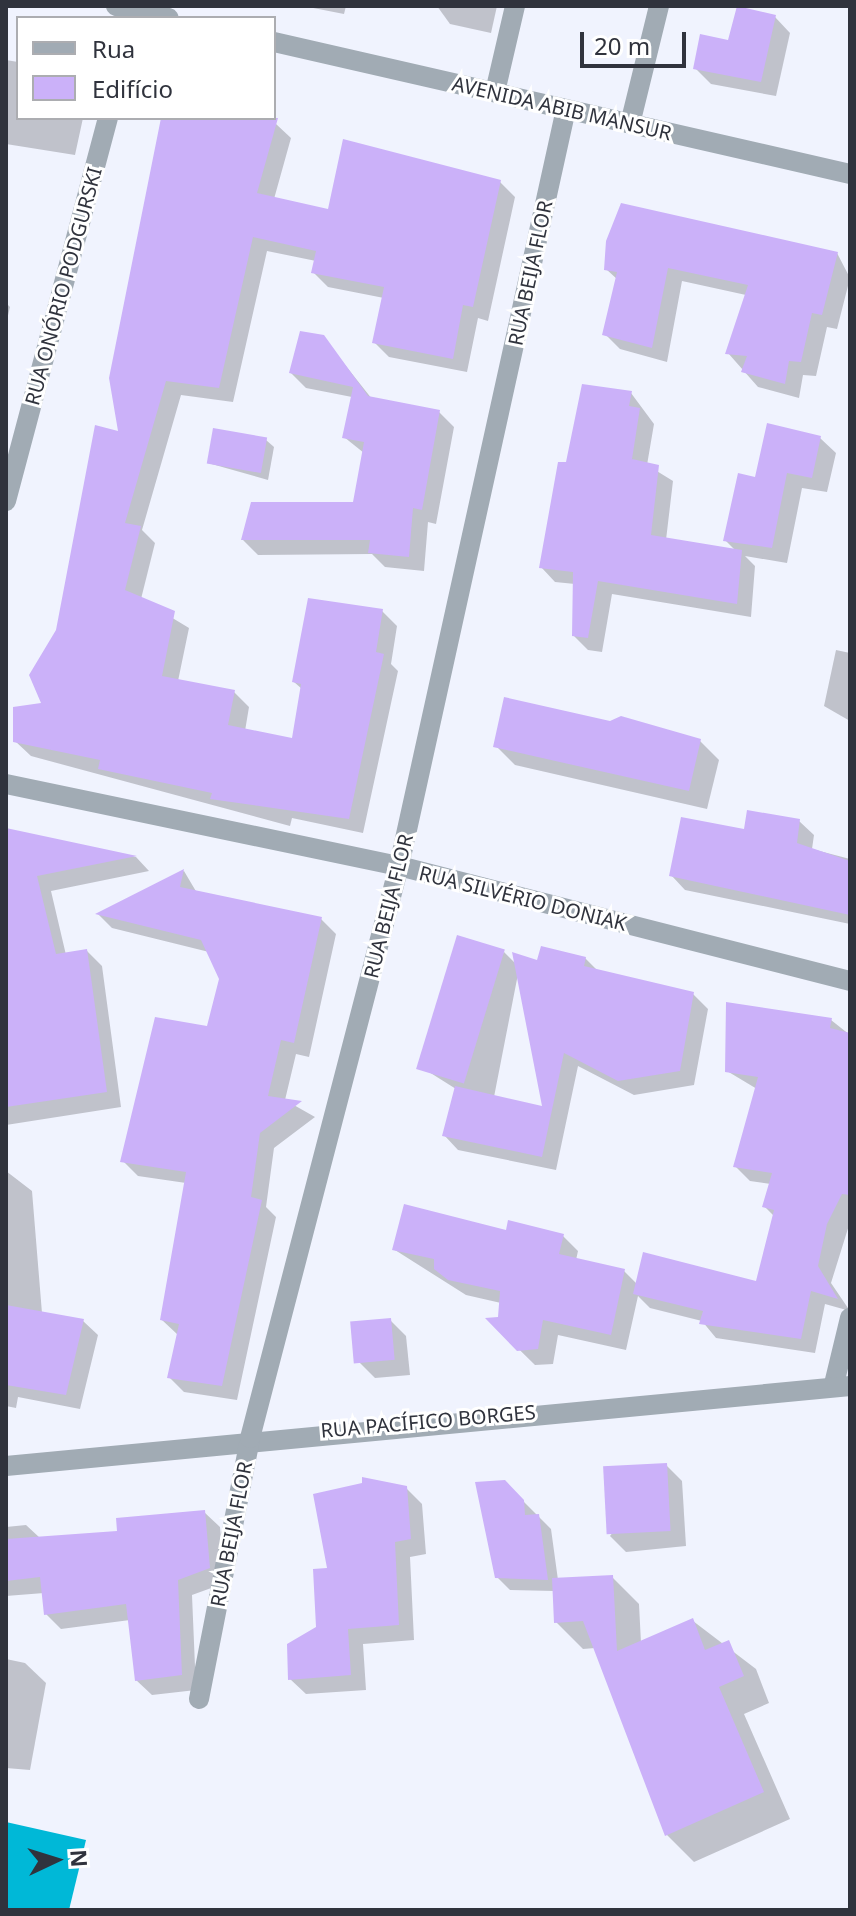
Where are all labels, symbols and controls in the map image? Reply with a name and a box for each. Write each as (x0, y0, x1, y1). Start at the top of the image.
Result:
legend (16, 16, 276, 120)
scale bar (584, 16, 690, 66)
text: 20 m (594, 29, 650, 62)
text: Rua (92, 32, 135, 65)
street label: AVENIDA ABIB MANSUR (450, 71, 674, 145)
text: Edifício (92, 72, 173, 105)
street label: RUA ONÓRIO PODGURSKI (20, 164, 106, 408)
street label: RUA BEIJA FLOR (503, 198, 557, 348)
street label: RUA BEIJA FLOR (358, 831, 418, 981)
street label: RUA SILVÉRIO DONIAK (417, 861, 629, 935)
street label: RUA PACÍFICO BORGES (320, 1400, 536, 1442)
street label: RUA BEIJA FLOR (205, 1459, 257, 1609)
north arrow (16, 1820, 96, 1900)
text: N (64, 1848, 96, 1868)

